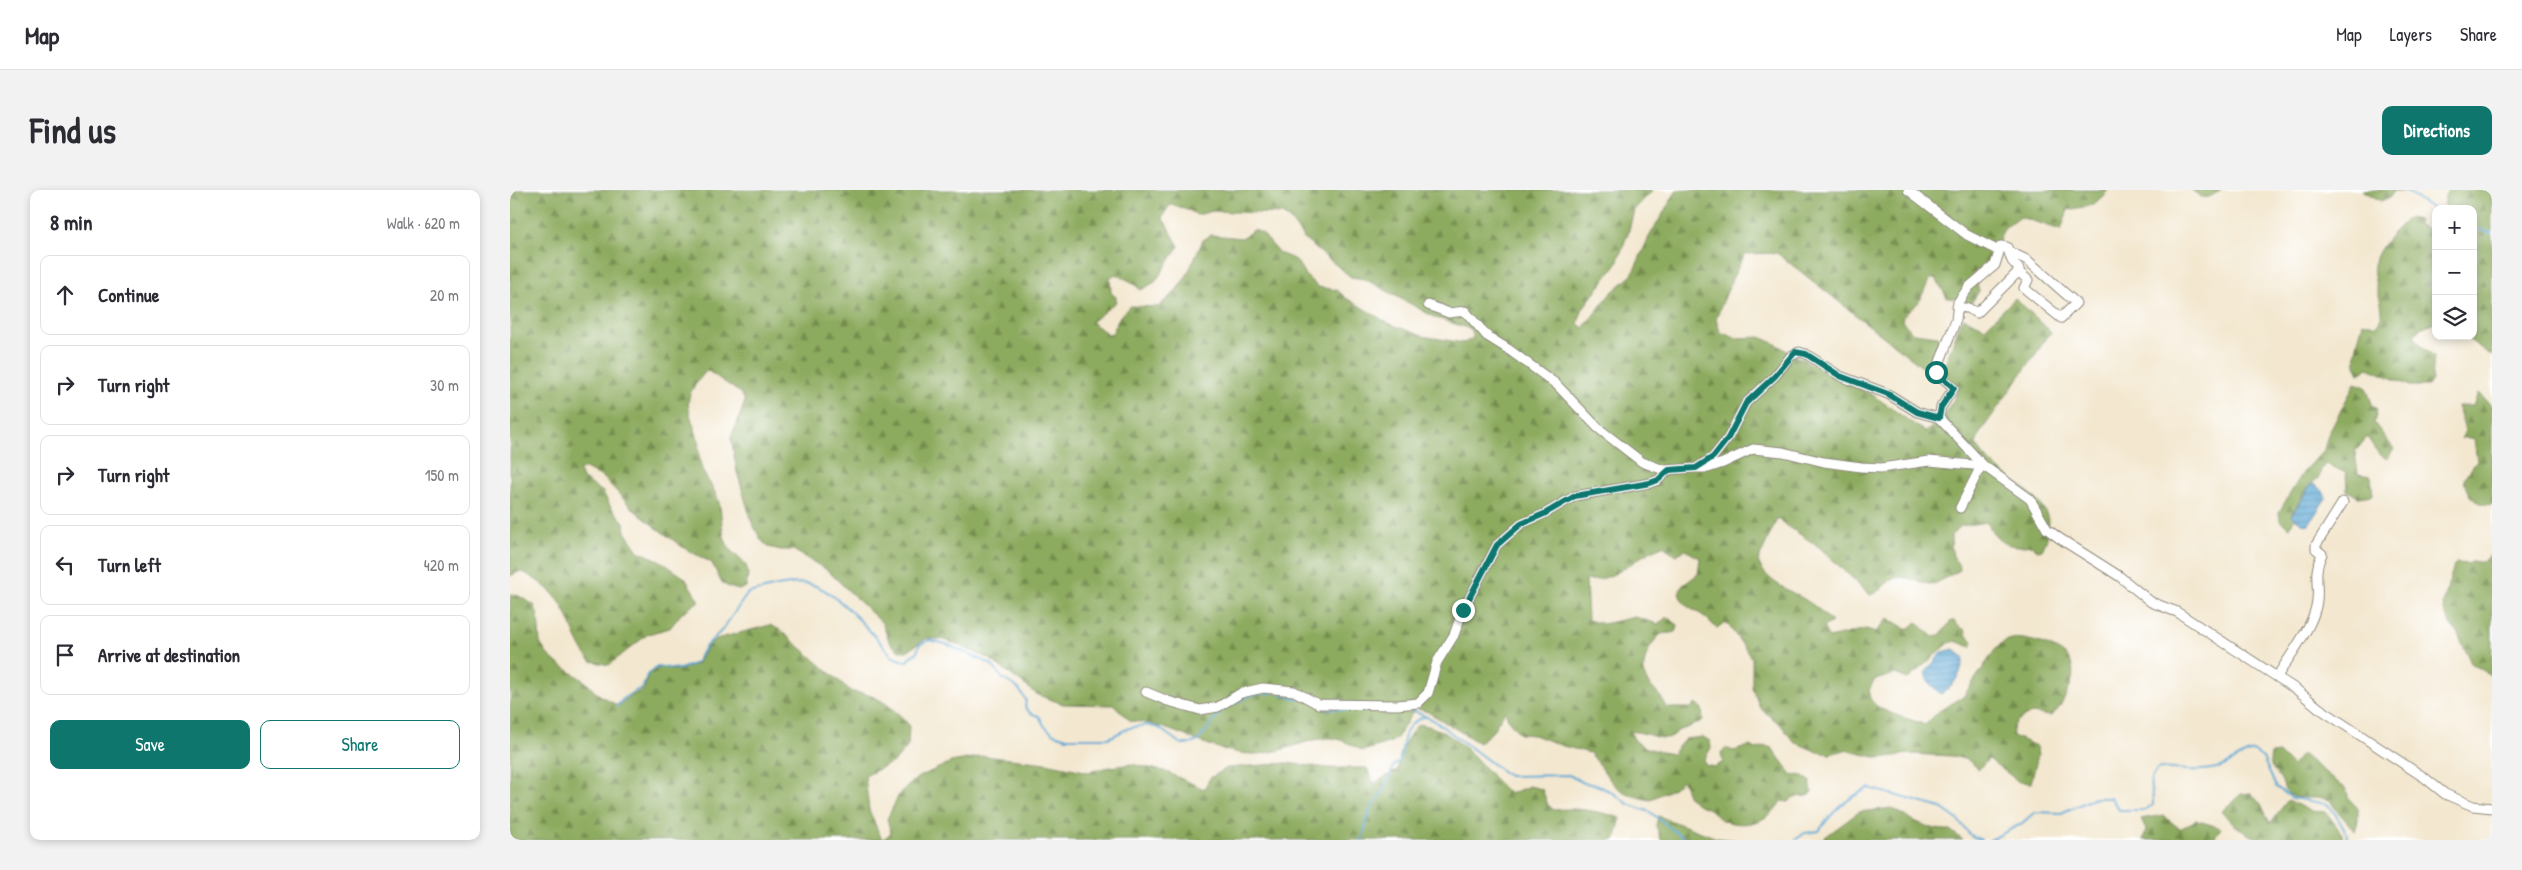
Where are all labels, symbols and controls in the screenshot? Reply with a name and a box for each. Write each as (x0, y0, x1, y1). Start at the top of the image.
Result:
text: Map (25, 19, 59, 51)
text: Map (2336, 22, 2362, 47)
text: Layers (2390, 22, 2432, 47)
text: Share (2460, 22, 2497, 47)
button: Directions (2382, 106, 2492, 155)
text: Find us (30, 107, 116, 154)
map controls (2432, 205, 2477, 340)
button: + (2432, 205, 2477, 250)
text: 8 min (50, 208, 92, 237)
text: Walk · 620 m (387, 212, 460, 234)
button: − (2432, 250, 2477, 295)
icon: ahead (51, 281, 79, 309)
text: Continue (98, 282, 159, 308)
text: 20 m (430, 284, 459, 306)
button: layers (2432, 295, 2477, 340)
route start (1925, 361, 1948, 384)
icon: right (51, 371, 79, 399)
text: Turn right (98, 372, 169, 398)
text: 30 m (430, 374, 459, 396)
icon: right (51, 461, 79, 489)
text: Turn right (98, 462, 169, 488)
text: 150 m (425, 464, 459, 486)
icon: left (51, 551, 79, 579)
text: Turn left (98, 552, 161, 578)
text: 420 m (424, 554, 459, 576)
route end (1452, 599, 1475, 622)
icon: arrive (51, 641, 79, 669)
text: Arrive at destination (98, 642, 240, 668)
button: Save (50, 720, 250, 769)
button: Share (260, 720, 460, 769)

